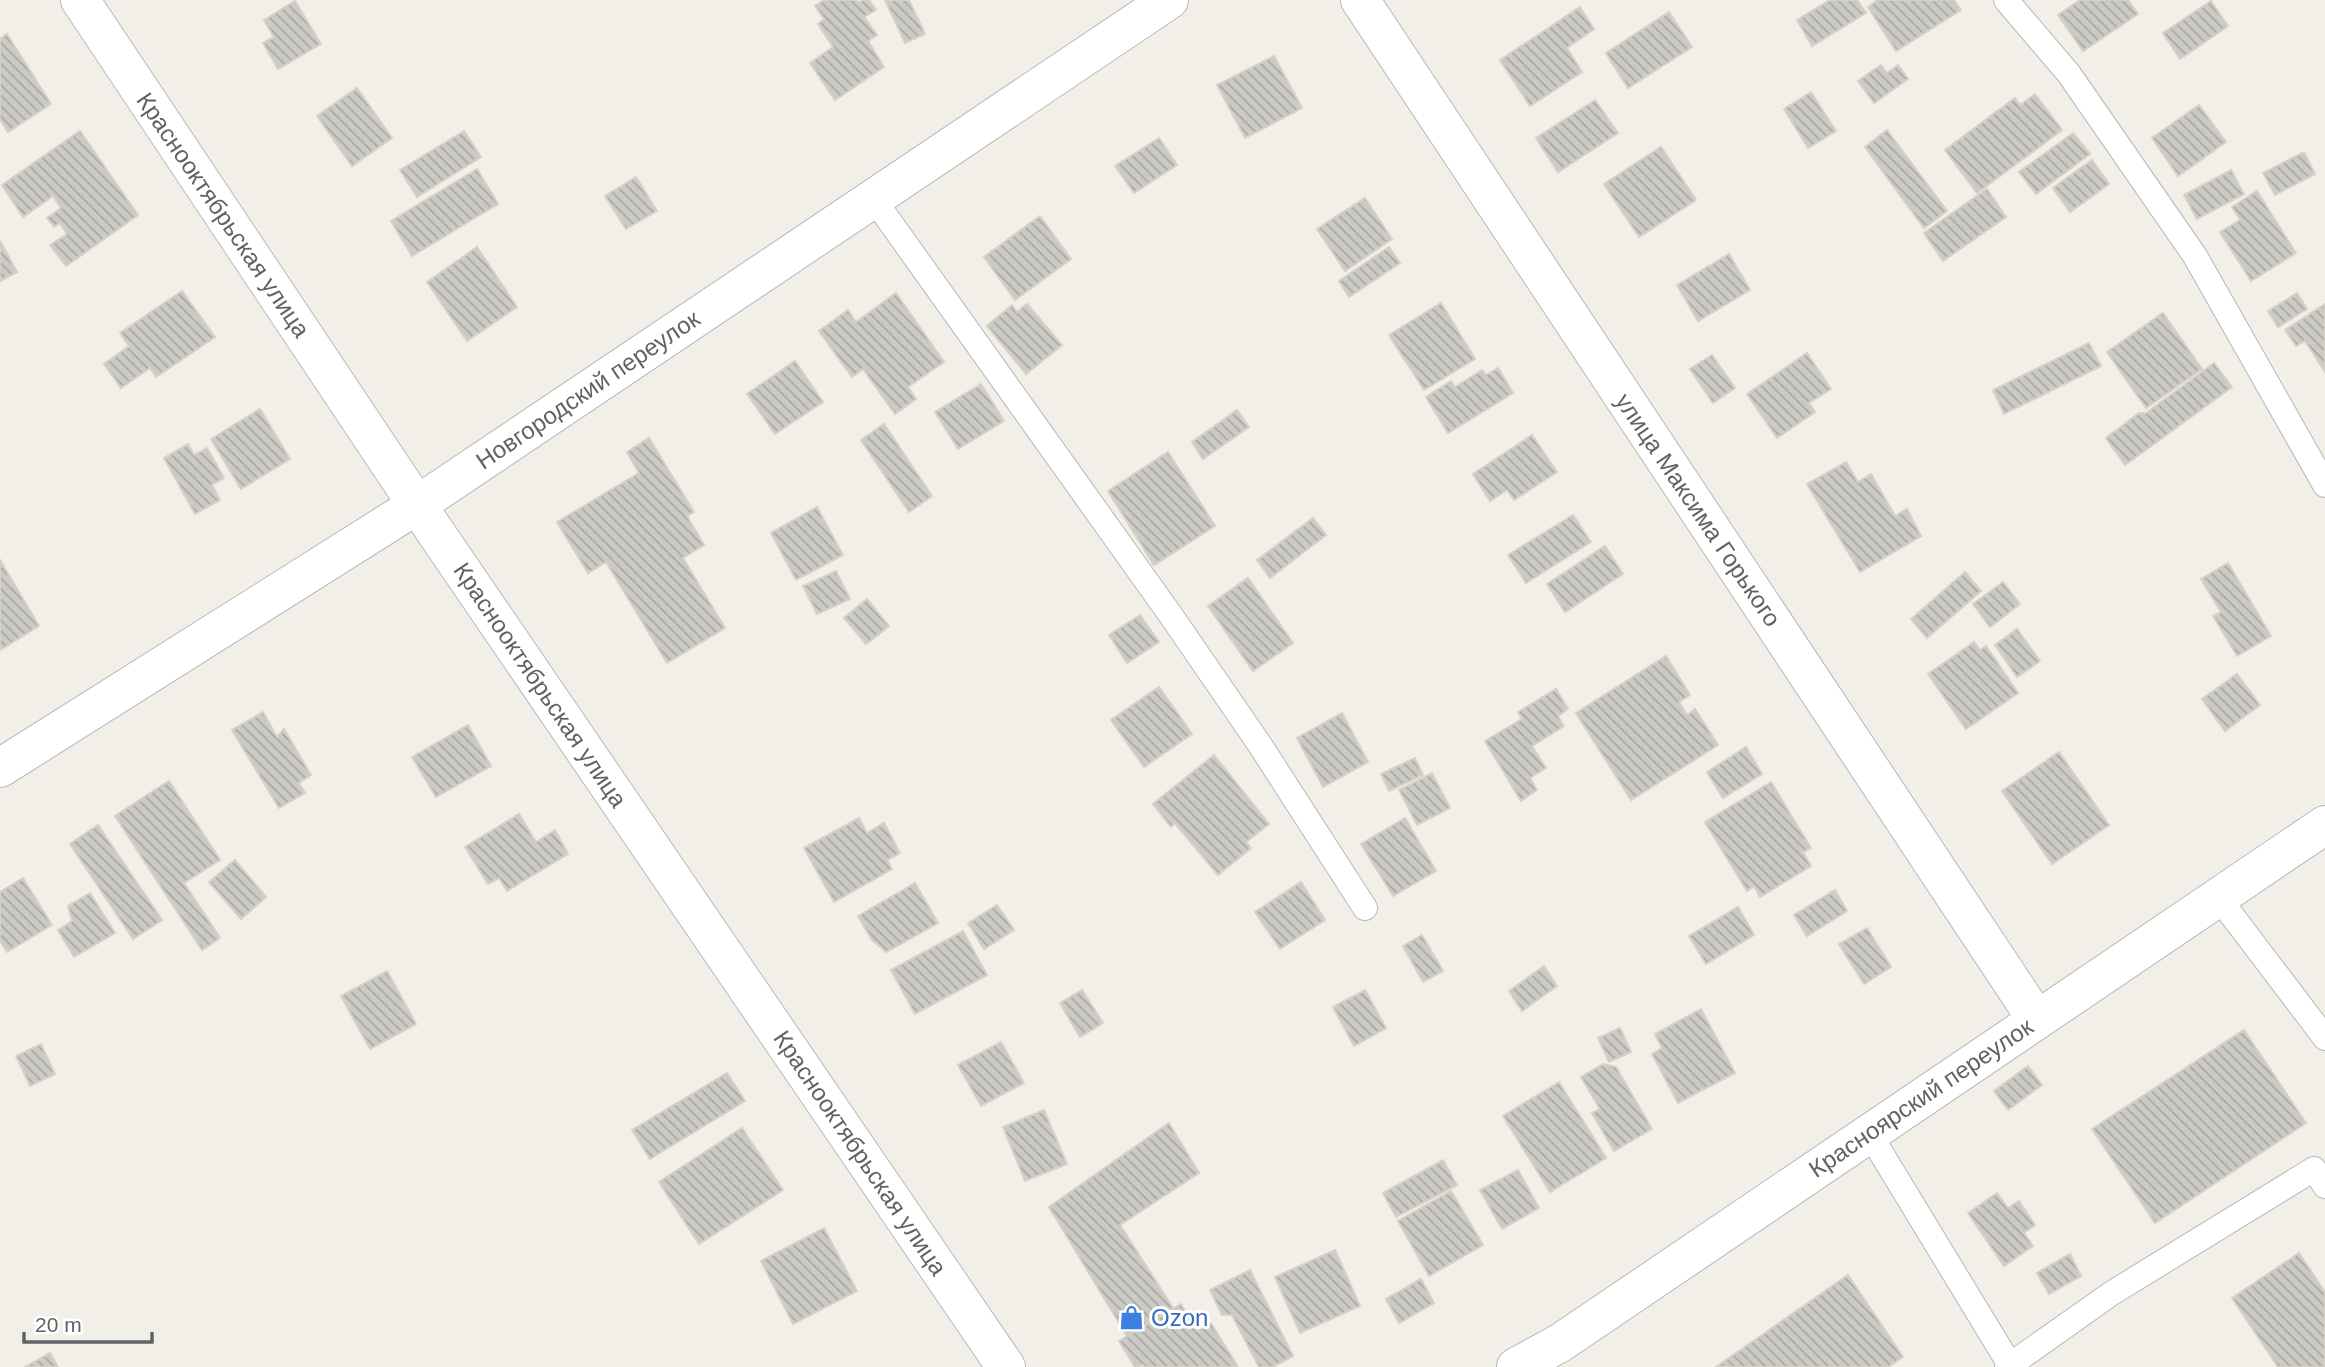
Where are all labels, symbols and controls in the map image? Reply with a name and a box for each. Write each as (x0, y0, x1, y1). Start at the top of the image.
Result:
street label: Краснооктябрьская улица (131, 87, 316, 343)
street label: Новгородский переулок (471, 304, 705, 474)
street label: улица Максима Горького (1610, 388, 1787, 631)
street label: Краснооктябрьская улица (448, 557, 633, 813)
street label: Красноярский переулок (1804, 1012, 2038, 1183)
street label: Краснооктябрьская улица (768, 1025, 953, 1281)
scale bar (24, 1300, 152, 1344)
shop icon: Ozon (1117, 1304, 1145, 1332)
place label: Ozon (1151, 1304, 1208, 1331)
text: 20 m (35, 1313, 82, 1336)

